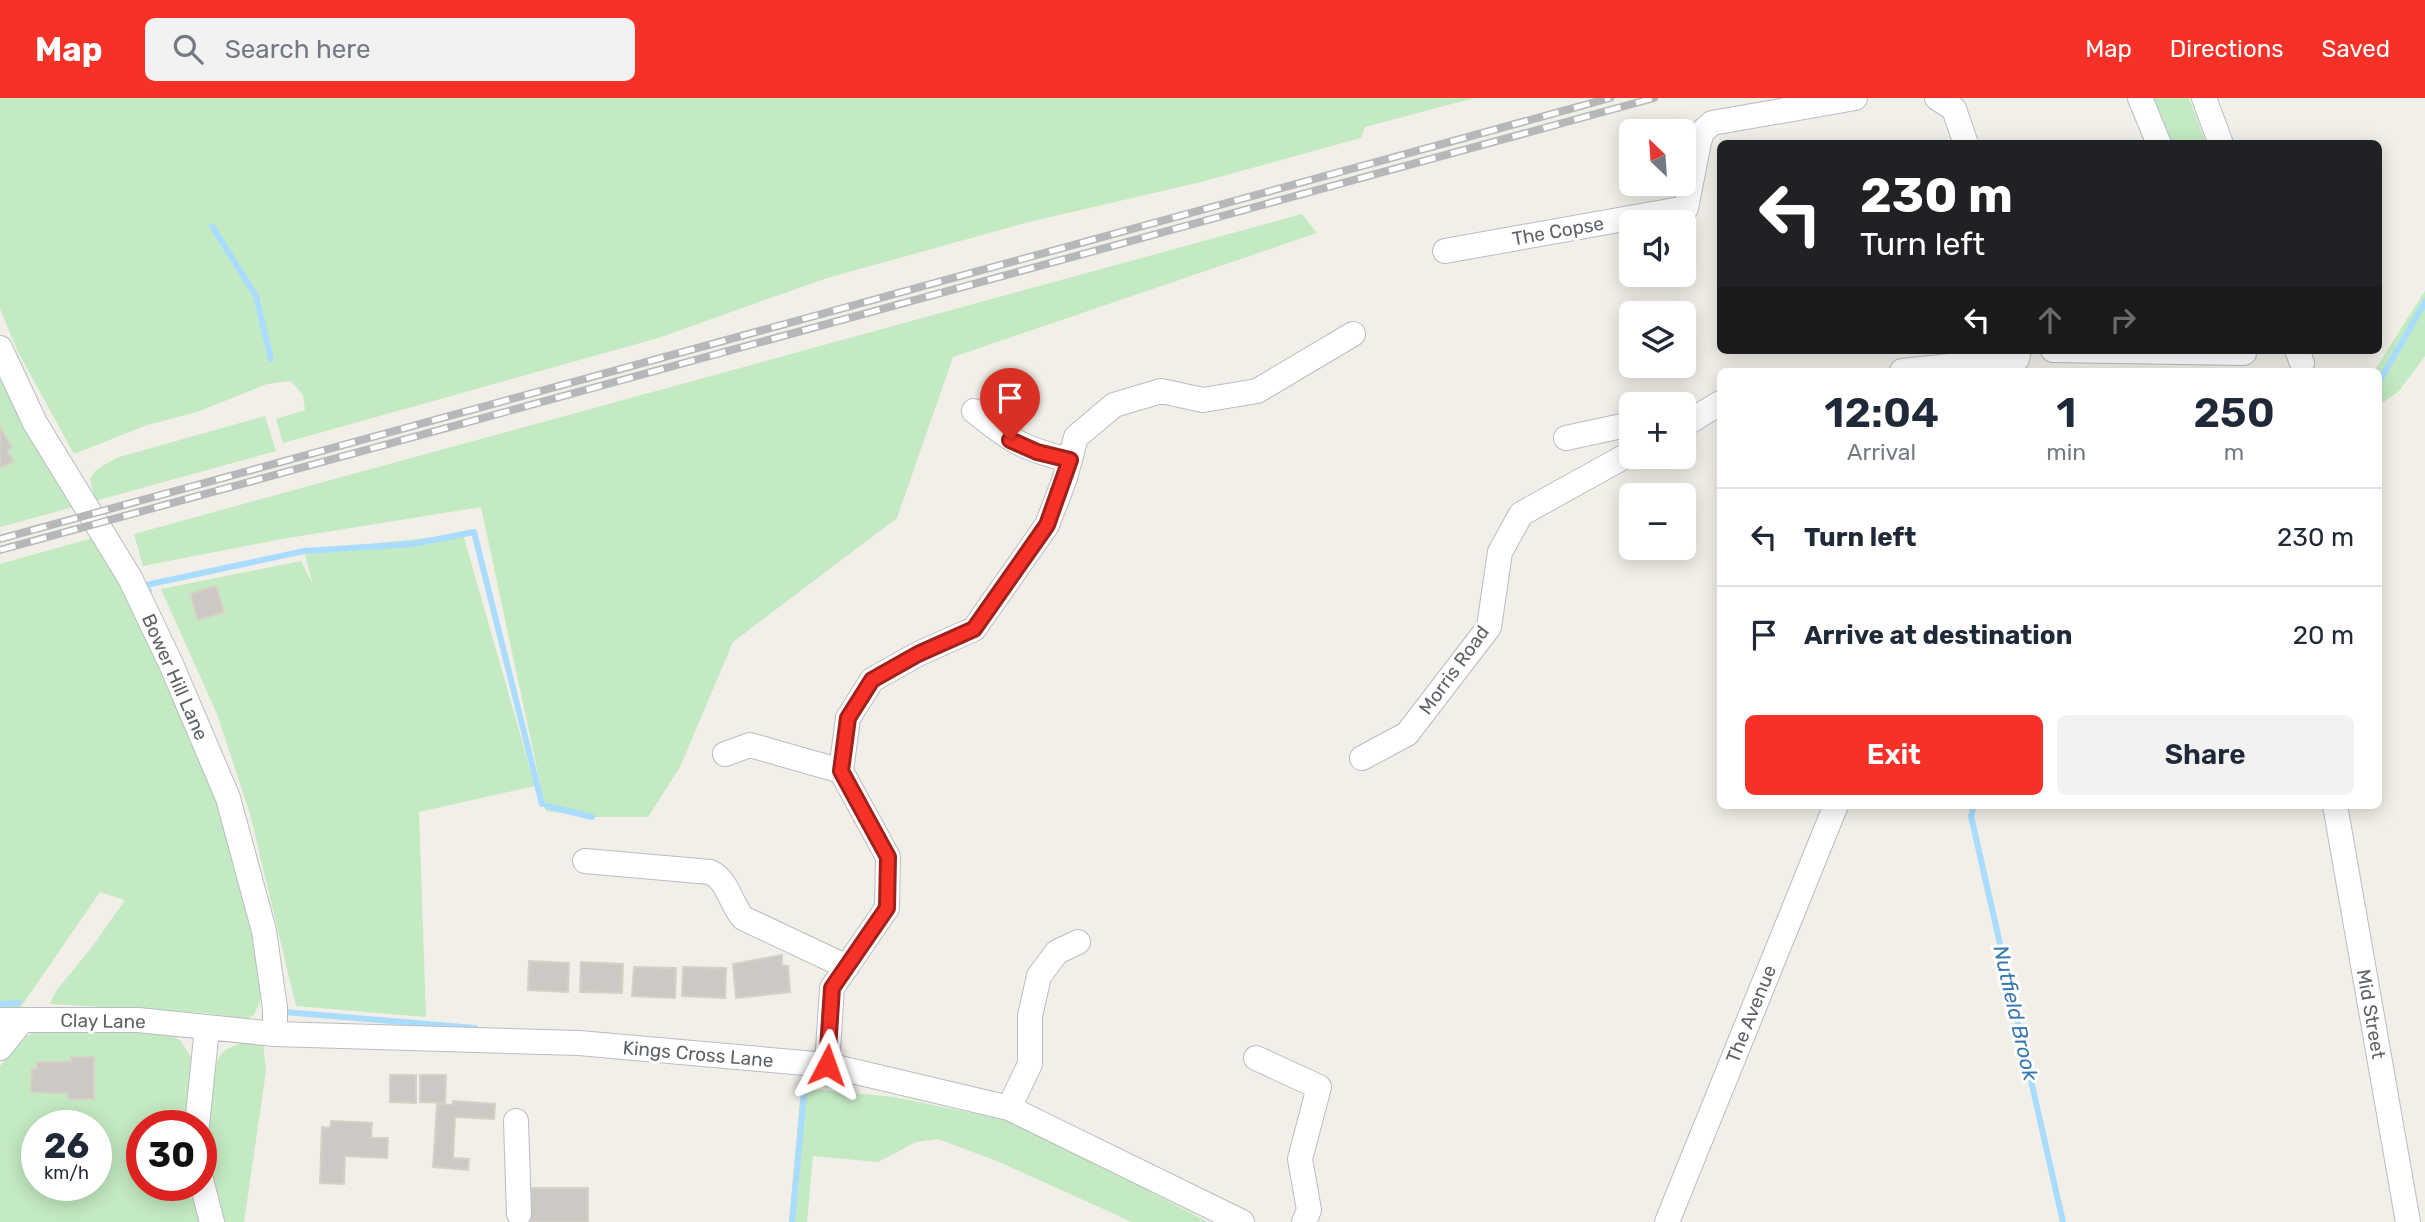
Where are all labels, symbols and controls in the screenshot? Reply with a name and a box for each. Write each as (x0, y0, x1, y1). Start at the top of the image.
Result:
search box (145, 18, 635, 81)
text: Map (35, 30, 103, 69)
icon: search (169, 30, 207, 68)
text: Search here (225, 34, 370, 65)
text: Map (2085, 35, 2132, 63)
text: Directions (2170, 35, 2283, 63)
text: Saved (2321, 35, 2390, 63)
north arrow (1619, 119, 1696, 196)
map controls (1619, 119, 1696, 560)
text: 230 m (1860, 166, 2013, 224)
icon: left (1745, 168, 1836, 259)
button: sound (1619, 210, 1696, 287)
street label: The Copse (1510, 212, 1606, 250)
text: Turn left (1860, 225, 1985, 263)
button: layers (1619, 301, 1696, 378)
icon: left (1958, 301, 1996, 339)
icon: ahead (2031, 301, 2069, 339)
icon: right (2104, 301, 2142, 339)
pin (980, 368, 1040, 440)
icon: arrive (991, 379, 1029, 417)
text: 12:04 (1824, 388, 1939, 438)
text: 1 (2056, 388, 2076, 438)
text: 250 (2193, 388, 2275, 438)
button: + (1619, 392, 1696, 469)
text: Arrival (1847, 438, 1916, 466)
text: min (2046, 438, 2086, 466)
text: m (2224, 438, 2244, 466)
button: − (1619, 483, 1696, 560)
icon: left (1745, 518, 1783, 556)
text: Turn left (1804, 522, 1916, 553)
text: 230 m (2277, 522, 2354, 553)
street label: Bower Hill Lane (137, 610, 213, 744)
icon: arrive (1745, 616, 1783, 654)
text: Arrive at destination (1804, 620, 2072, 651)
text: 20 m (2293, 620, 2354, 651)
street label: Morris Road (1414, 621, 1494, 719)
button: Exit (1745, 715, 2043, 795)
button: Share (2057, 715, 2354, 795)
water label: Nutfield Brook (1988, 943, 2044, 1084)
street label: The Avenue (1721, 962, 1781, 1066)
street label: Mid Street (2352, 967, 2390, 1061)
street label: Clay Lane (60, 1009, 146, 1033)
position arrow (790, 1028, 864, 1102)
street label: Kings Cross Lane (622, 1036, 774, 1072)
speed limit sign: 30 (126, 1110, 217, 1201)
text: 26 (44, 1125, 89, 1167)
text: km/h (44, 1162, 89, 1184)

